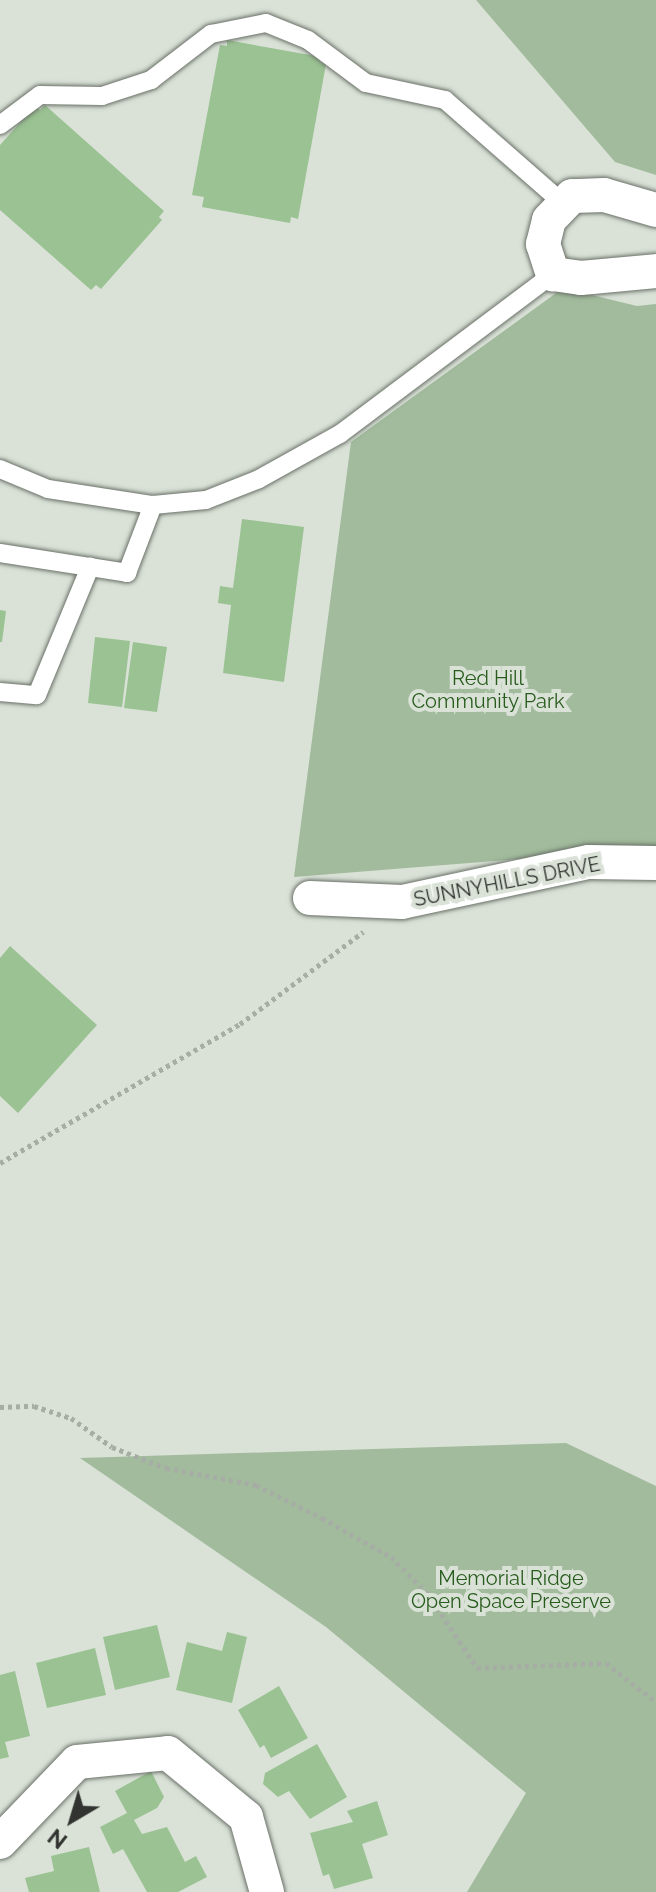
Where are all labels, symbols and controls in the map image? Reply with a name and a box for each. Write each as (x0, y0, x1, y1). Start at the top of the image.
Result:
park label: Red Hill Community Park (411, 666, 565, 713)
street label: SUNNYHILLS DRIVE (412, 852, 602, 912)
park label: Memorial Ridge Open Space Preserve (411, 1567, 611, 1614)
north arrow (32, 1780, 112, 1860)
text: N (43, 1824, 72, 1854)

